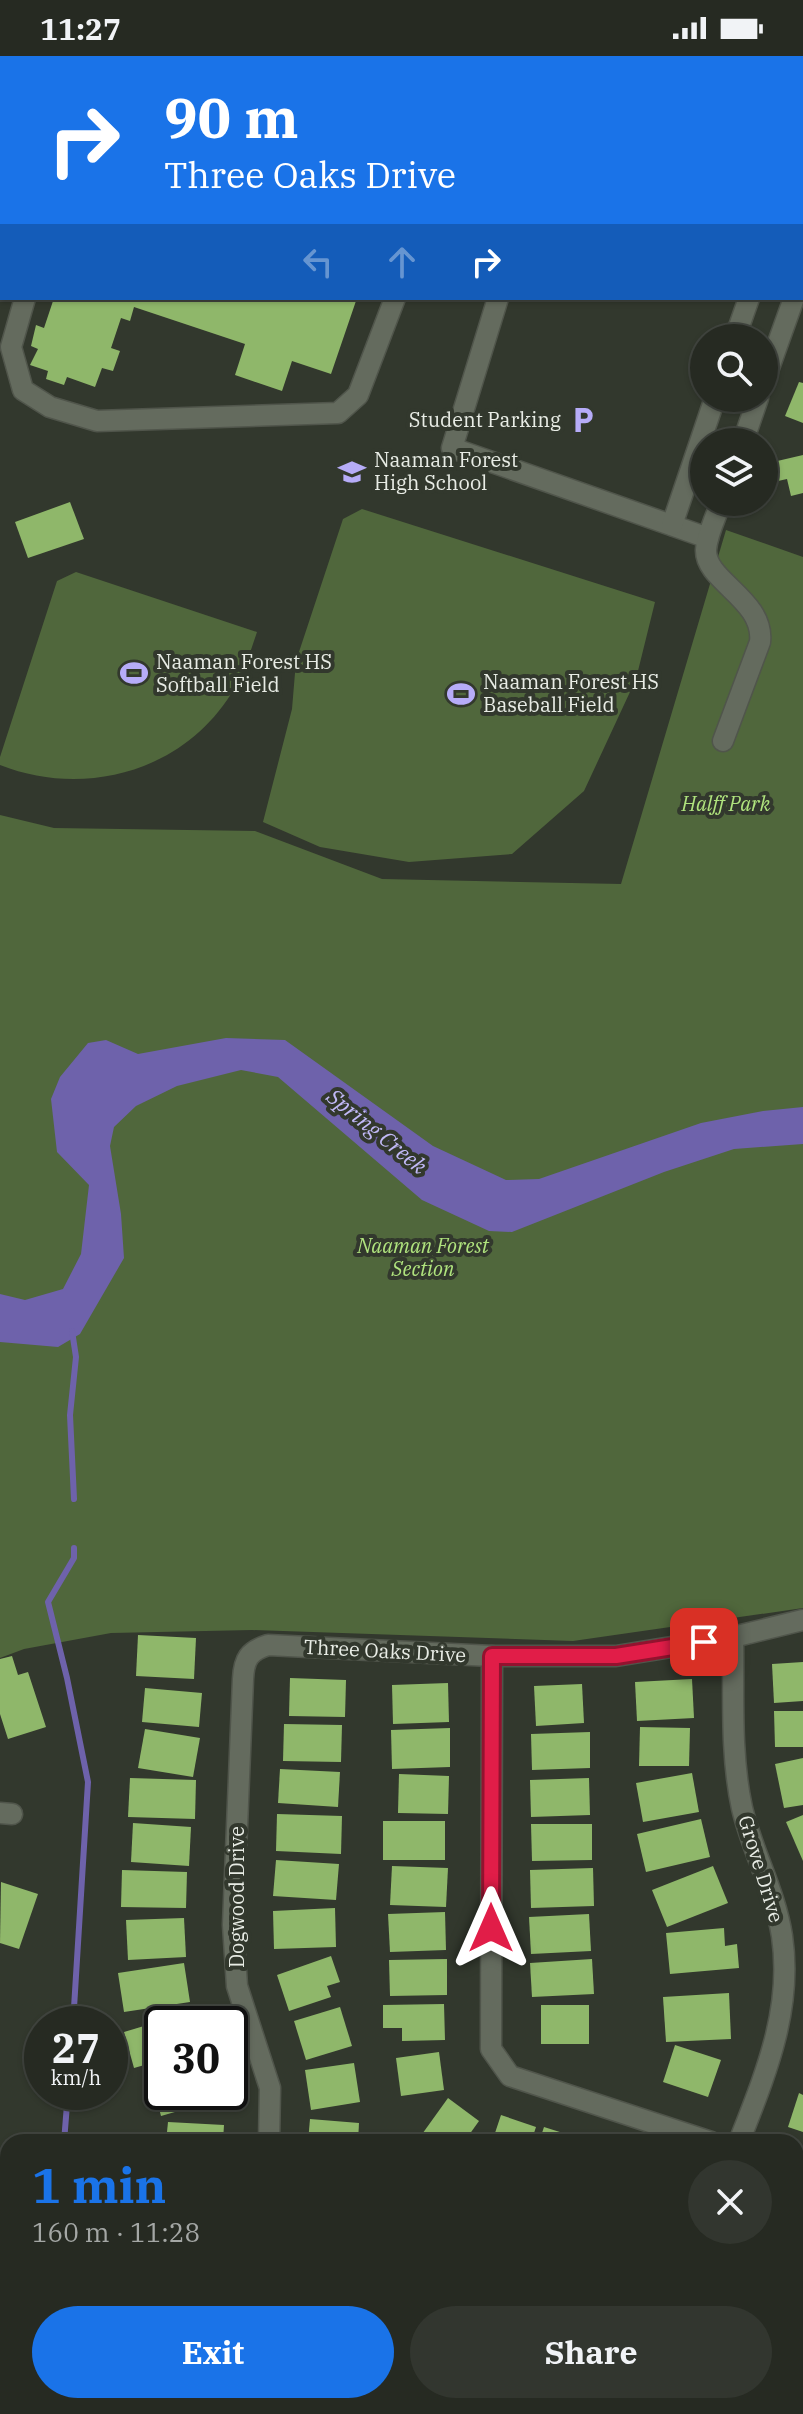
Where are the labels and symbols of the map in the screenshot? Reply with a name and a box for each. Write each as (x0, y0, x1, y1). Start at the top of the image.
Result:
parking icon: Student Parking (568, 405, 598, 435)
place label: Student Parking (409, 406, 561, 433)
place label: Naaman Forest High School (374, 446, 518, 496)
school or university icon: Naaman Forest High School (337, 457, 367, 487)
place label: Naaman Forest HS Softball Field (156, 648, 332, 698)
sports icon: Naaman Forest HS Softball Field (119, 658, 149, 688)
place label: Naaman Forest HS Baseball Field (483, 668, 659, 718)
sports icon: Naaman Forest HS Baseball Field (446, 679, 476, 709)
park label: Halff Park (681, 790, 771, 817)
water label: Spring Creek (320, 1081, 434, 1180)
park label: Naaman Forest Section (356, 1232, 490, 1282)
pin (670, 1608, 738, 1676)
street label: Three Oaks Drive (303, 1633, 467, 1668)
street label: Grove Drive (732, 1812, 791, 1926)
street label: Dogwood Drive (223, 1826, 250, 1968)
position arrow (449, 1886, 533, 1970)
speed limit sign: 30 (144, 2006, 248, 2110)

